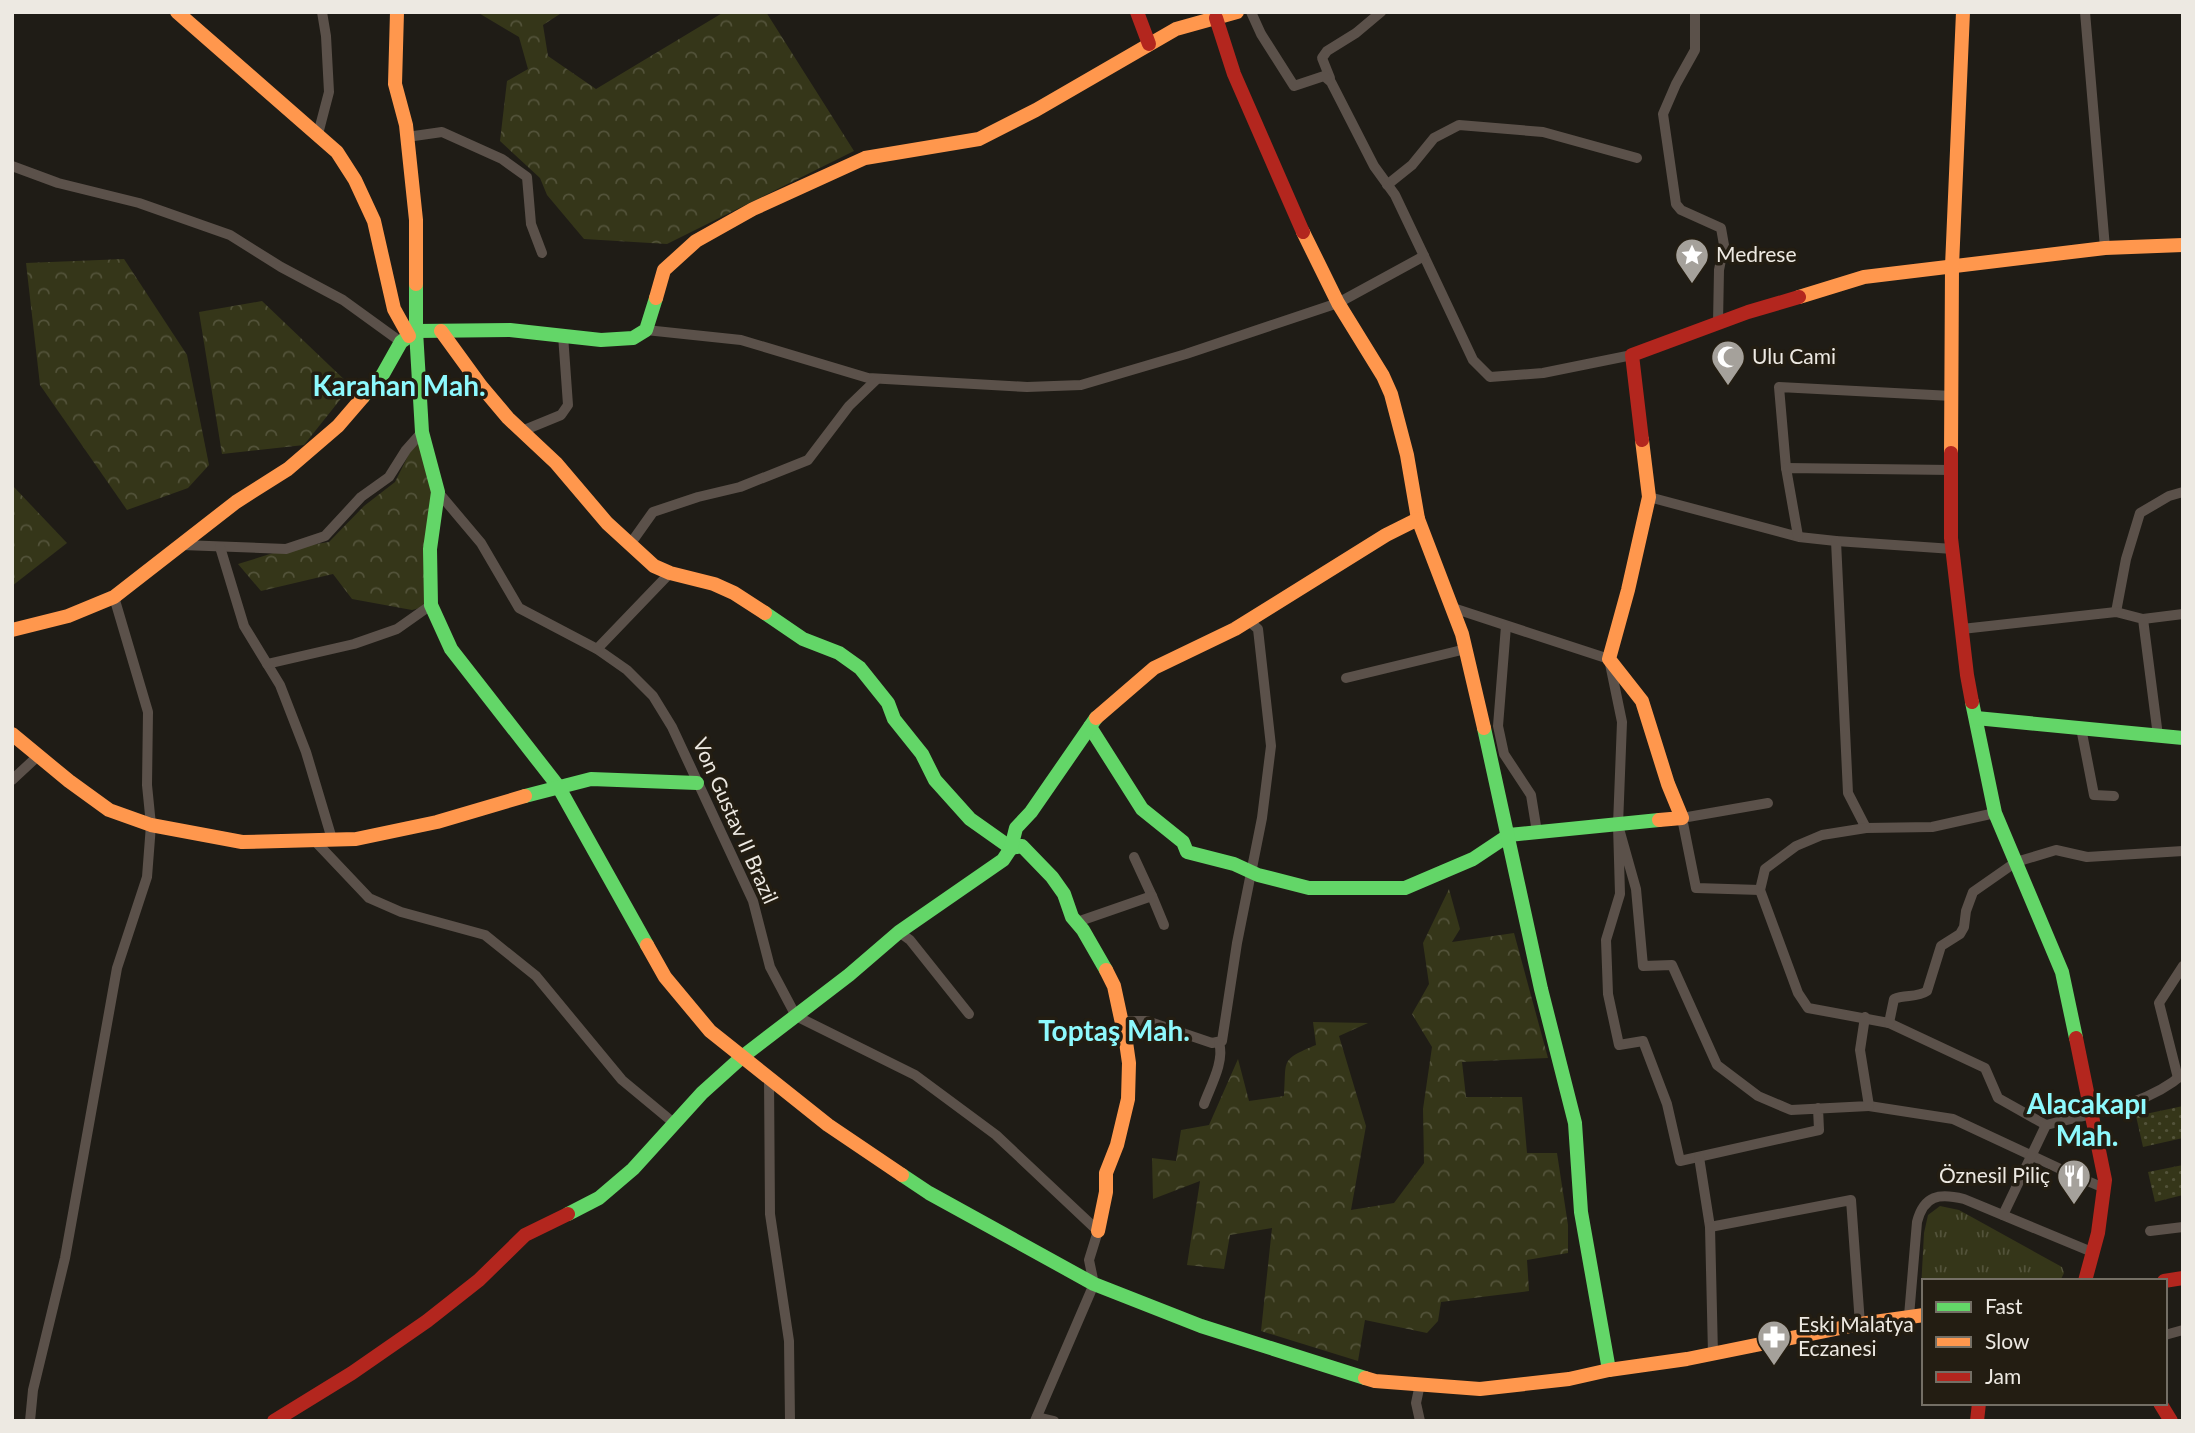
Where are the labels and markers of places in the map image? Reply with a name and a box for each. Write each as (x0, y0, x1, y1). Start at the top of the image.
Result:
place icon: Medrese (1673, 236, 1711, 285)
place label: Medrese (1716, 241, 1797, 266)
mosque icon: Ulu Cami (1709, 338, 1747, 387)
place label: Ulu Cami (1752, 343, 1836, 368)
restaurant icon: Öznesil Piliç (2055, 1157, 2093, 1206)
place label: Öznesil Piliç (1939, 1162, 2050, 1187)
place label: Eski Malatya Eczanesi (1798, 1311, 1914, 1360)
pharmacy icon: Eski Malatya Eczanesi (1755, 1318, 1793, 1367)

